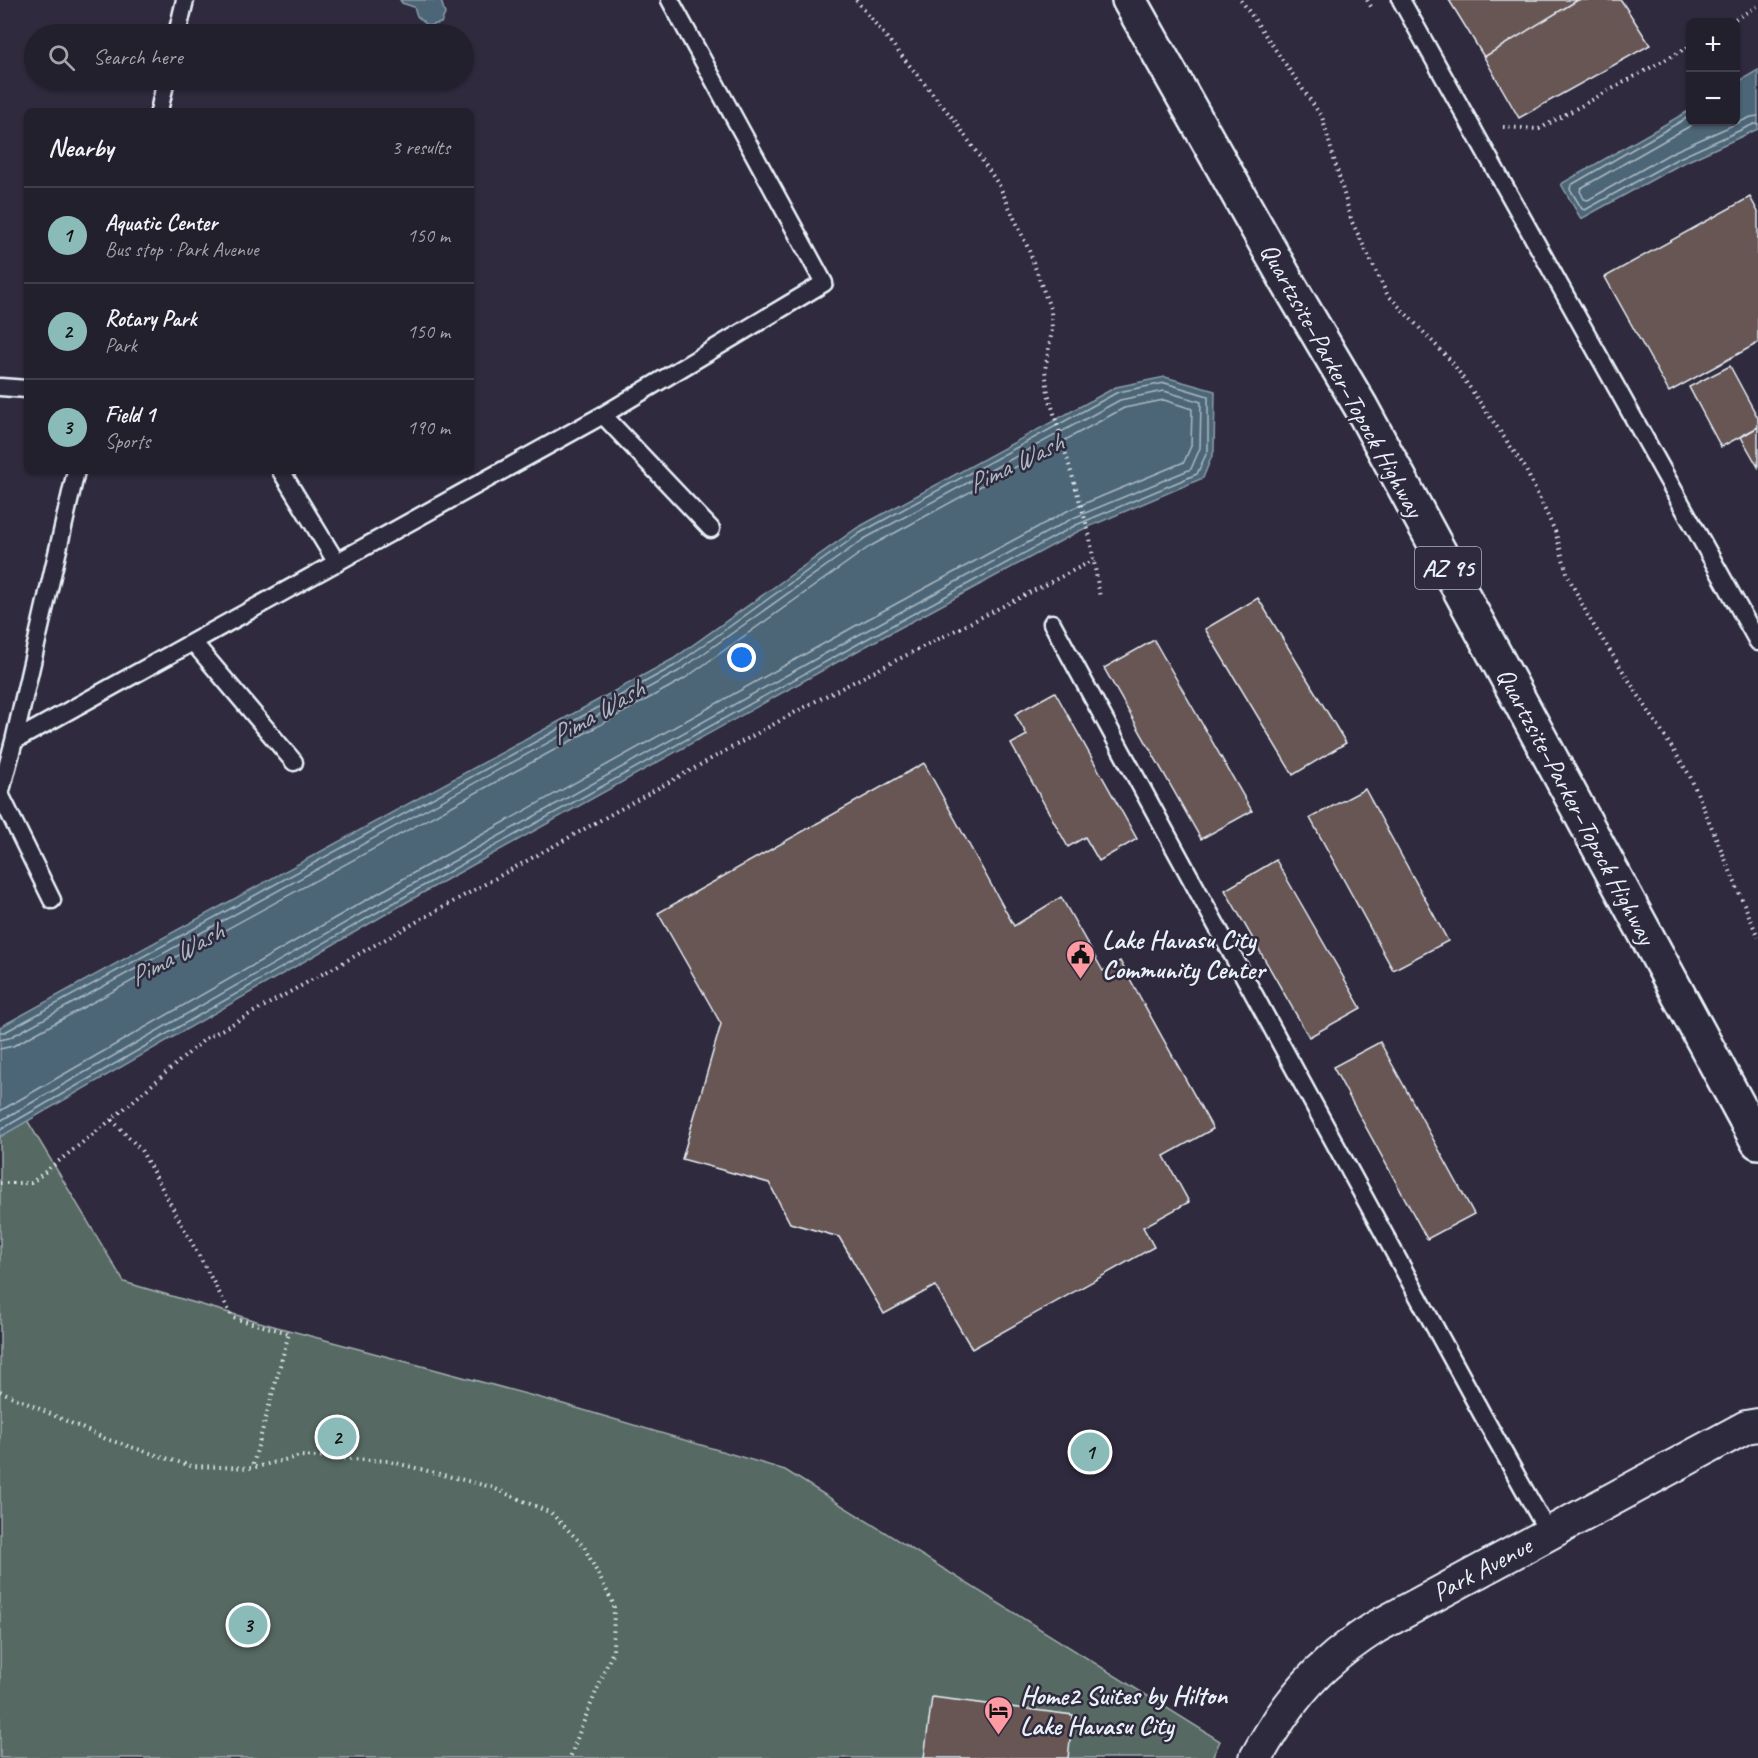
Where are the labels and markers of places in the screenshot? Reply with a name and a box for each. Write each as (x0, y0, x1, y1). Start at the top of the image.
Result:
place label: Lake Havasu City Community Center (1102, 923, 1267, 986)
public building icon: Lake Havasu City Community Center (1065, 938, 1097, 980)
pin: 2 (318, 1414, 356, 1460)
pin: 1 (1070, 1430, 1110, 1474)
pin: 3 (228, 1602, 268, 1648)
place label: Home2 Suites by Hilton Lake Havasu City (1020, 1679, 1228, 1742)
hotel icon: Home2 Suites by Hilton Lake Havasu City (983, 1694, 1015, 1736)

